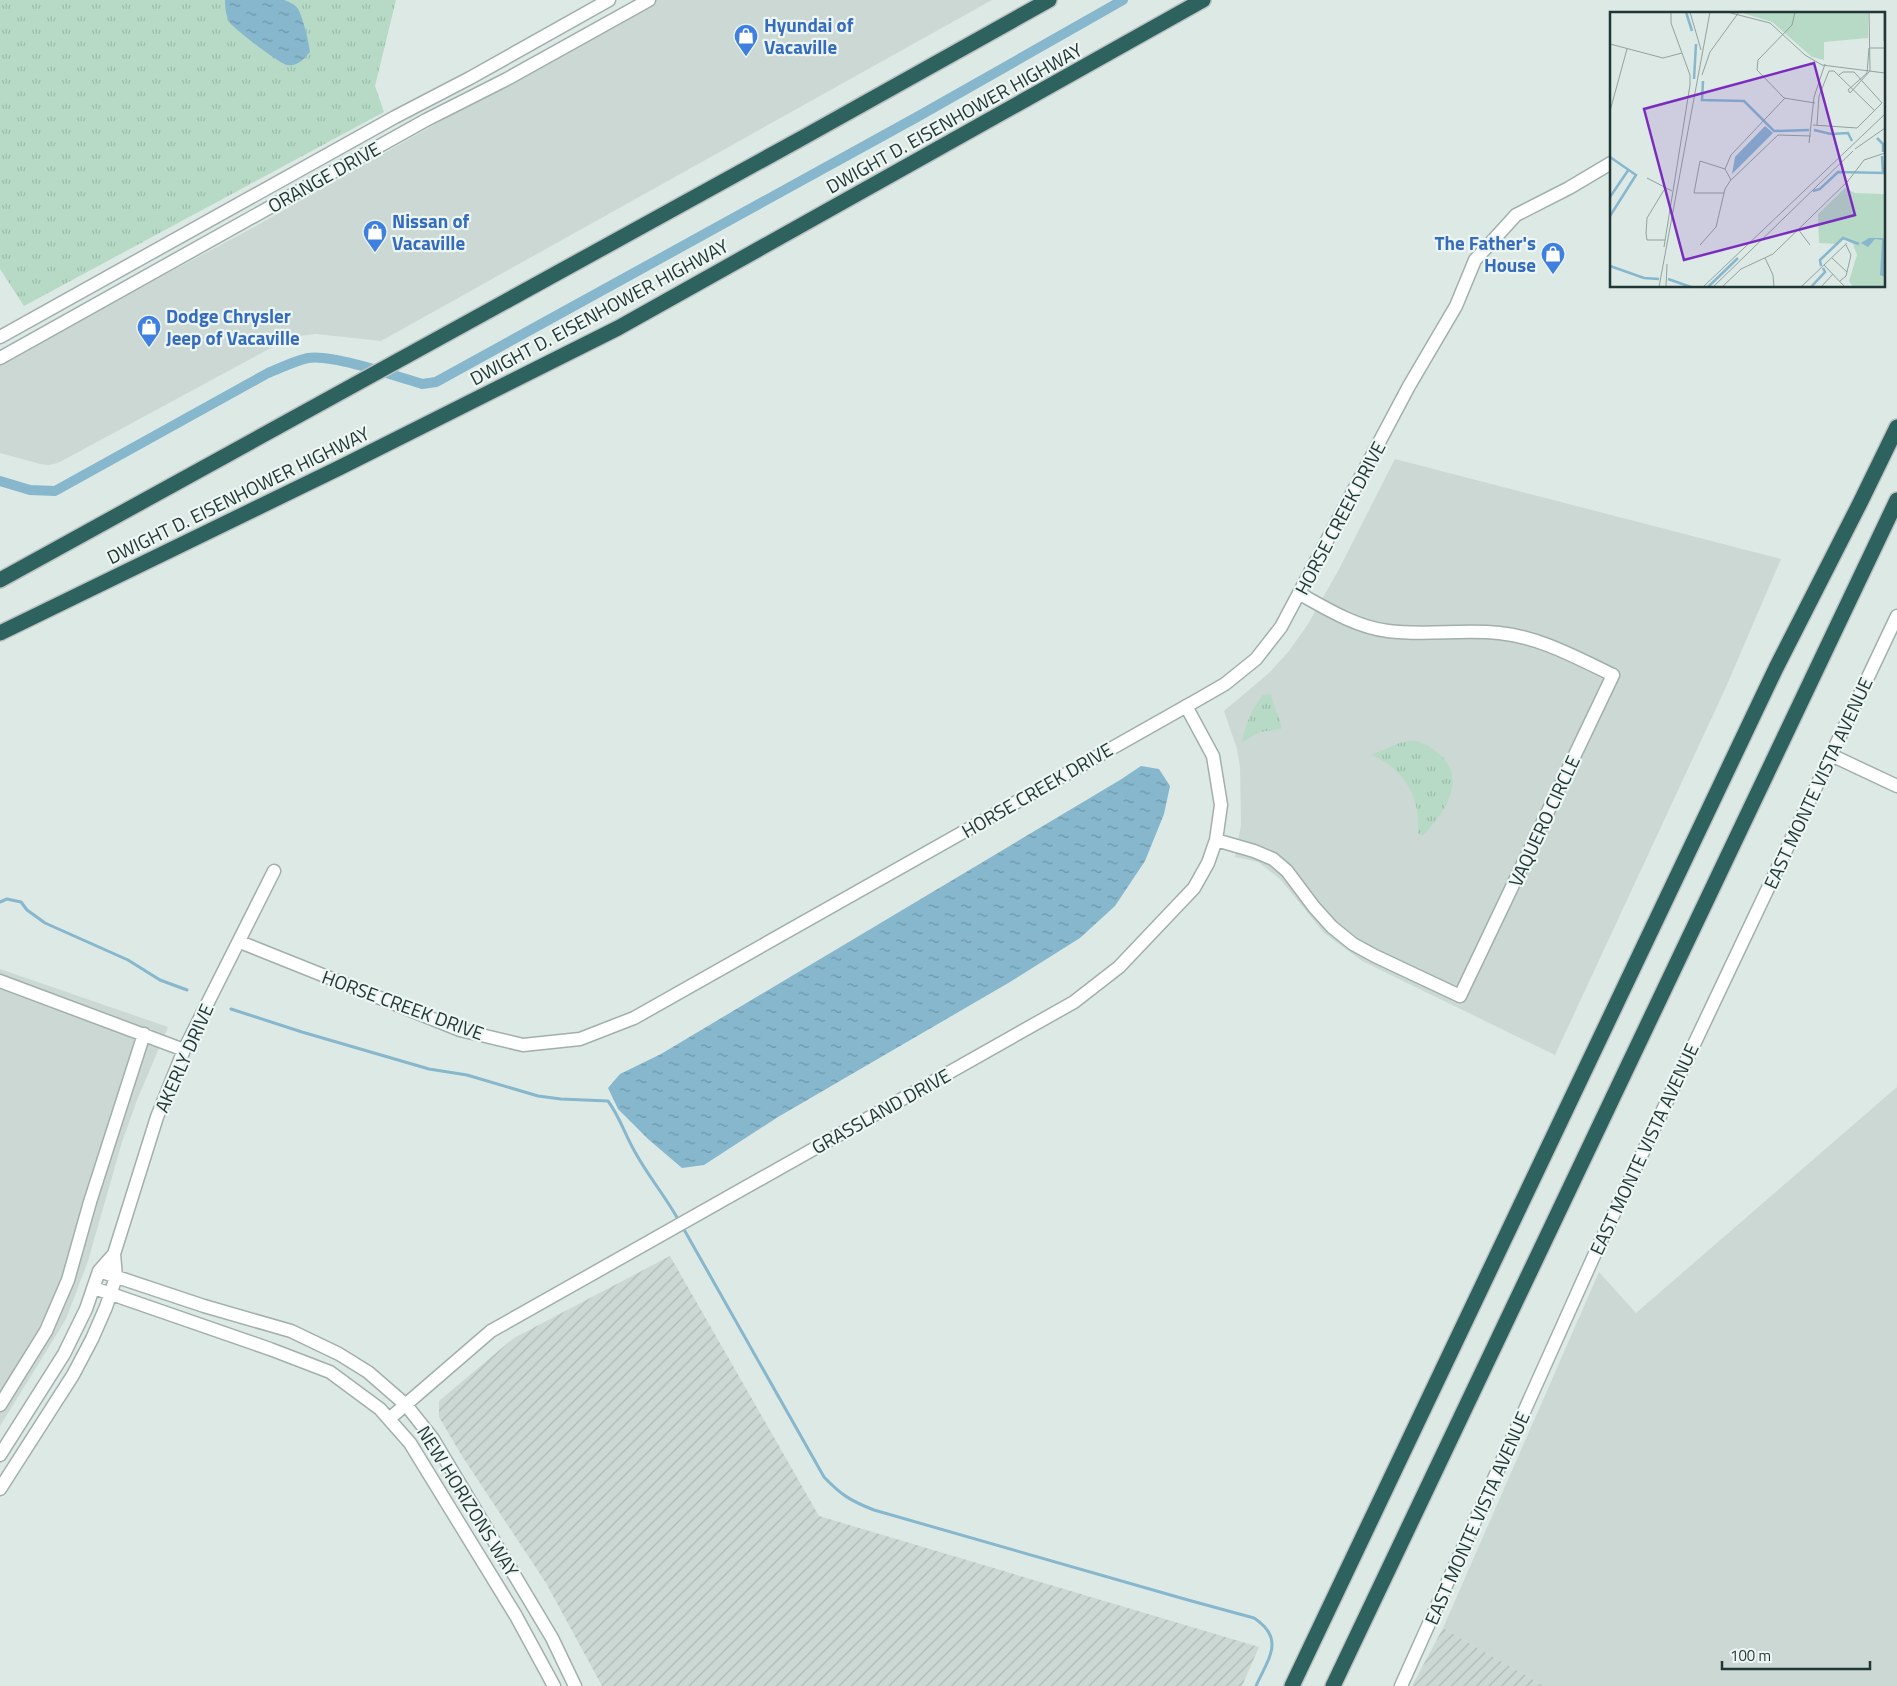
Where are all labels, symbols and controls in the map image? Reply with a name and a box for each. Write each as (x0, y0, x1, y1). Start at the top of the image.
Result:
place label: Hyundai of Vacaville (764, 10, 854, 61)
inset map (1610, 12, 1884, 288)
shop icon: Hyundai of Vacaville (733, 23, 759, 57)
street label: DWIGHT D. EISENHOWER HIGHWAY (820, 34, 1088, 200)
street label: ORANGE DRIVE (262, 134, 385, 220)
place label: Nissan of Vacaville (392, 206, 470, 257)
shop icon: Nissan of Vacaville (362, 219, 388, 253)
place label: The Father's House (1434, 228, 1536, 279)
street label: DWIGHT D. EISENHOWER HIGHWAY (464, 231, 734, 392)
shop icon: The Father's House (1540, 241, 1566, 275)
place label: Dodge Chrysler Jeep of Vacaville (166, 301, 300, 352)
shop icon: Dodge Chrysler Jeep of Vacaville (136, 314, 162, 348)
street label: DWIGHT D. EISENHOWER HIGHWAY (101, 418, 375, 571)
street label: HORSE CREEK DRIVE (1287, 436, 1392, 600)
street label: EAST MONTE VISTA AVENUE (1756, 672, 1879, 893)
street label: HORSE CREEK DRIVE (956, 734, 1118, 845)
street label: VAQUERO CIRCLE (1500, 750, 1587, 891)
street label: HORSE CREEK DRIVE (318, 962, 488, 1047)
street label: AKERLY DRIVE (147, 999, 220, 1117)
street label: EAST MONTE VISTA AVENUE (1582, 1038, 1705, 1259)
street label: GRASSLAND DRIVE (806, 1060, 956, 1161)
street label: EAST MONTE VISTA AVENUE (1416, 1406, 1537, 1629)
street label: NEW HORIZONS WAY (410, 1420, 527, 1582)
scale bar (1722, 1638, 1870, 1670)
text: 100 m (1730, 1644, 1771, 1667)

